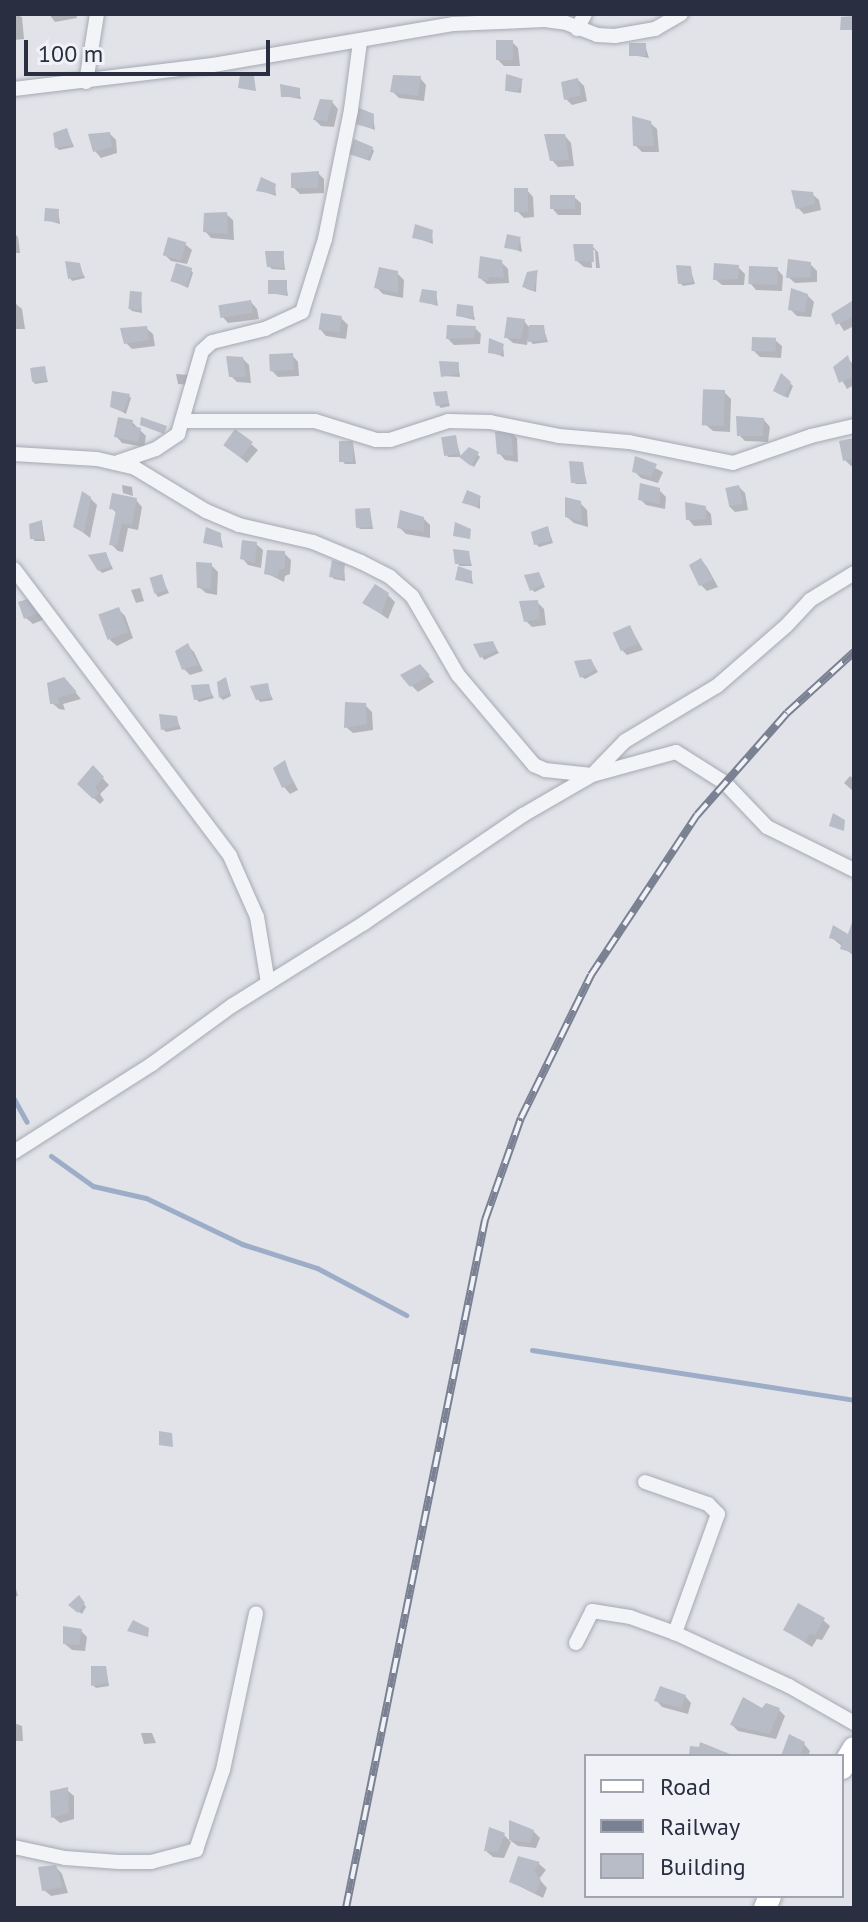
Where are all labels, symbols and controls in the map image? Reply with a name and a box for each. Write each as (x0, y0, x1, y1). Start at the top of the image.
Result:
scale bar (28, 24, 274, 74)
text: 100 m (38, 38, 103, 69)
legend (584, 1754, 844, 1898)
text: Road (660, 1771, 711, 1802)
text: Railway (660, 1811, 740, 1842)
text: Building (660, 1851, 746, 1882)

